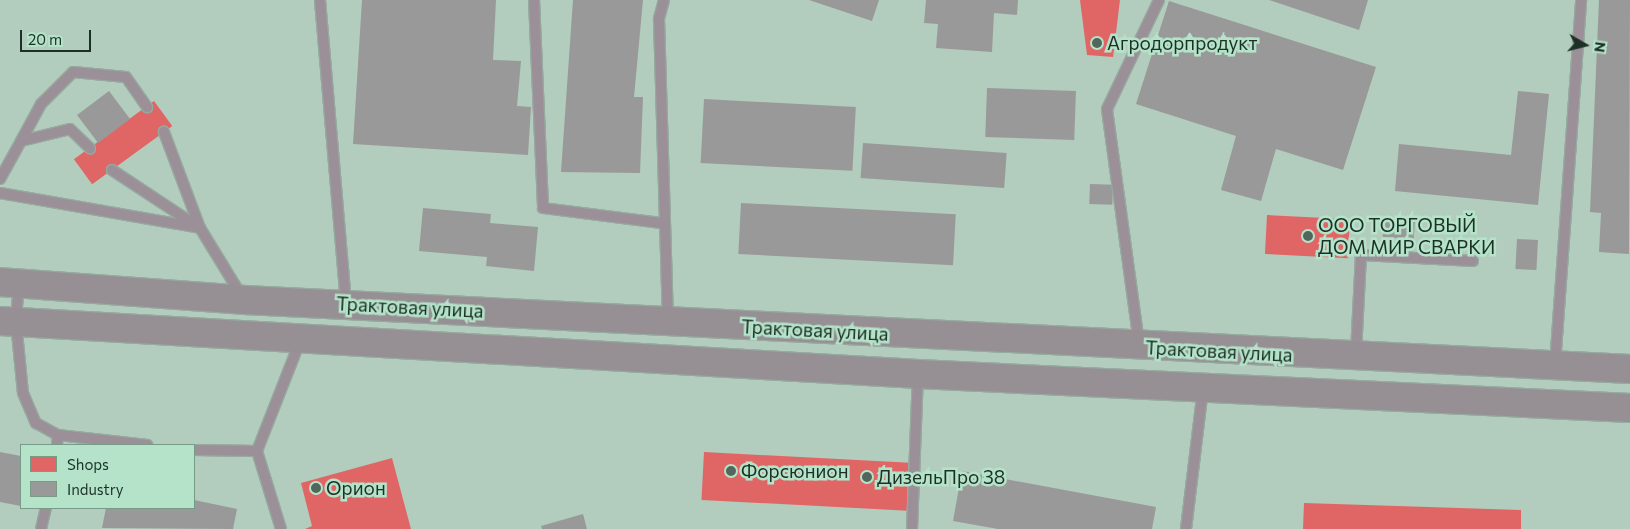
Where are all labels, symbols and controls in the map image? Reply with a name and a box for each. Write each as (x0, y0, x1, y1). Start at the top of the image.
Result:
scale bar (22, 20, 94, 52)
north arrow (1560, 20, 1610, 70)
text: 20 m (28, 30, 62, 48)
place label: Агродорпродукт (1107, 32, 1257, 54)
marker: Агродорпродукт (1091, 37, 1103, 49)
text: N (1591, 41, 1609, 54)
place label: ООО ТОРГОВЫЙ ДОМ МИР СВАРКИ (1318, 214, 1495, 258)
marker: ООО ТОРГОВЫЙ ДОМ МИР СВАРКИ (1302, 230, 1314, 242)
street label: Трактовая улица (336, 292, 484, 322)
street label: Трактовая улица (741, 315, 889, 345)
street label: Трактовая улица (1145, 336, 1293, 366)
legend (20, 444, 195, 509)
text: Shops (67, 455, 109, 473)
place label: Форсюнион (741, 460, 849, 482)
marker: Форсюнион (725, 465, 737, 477)
place label: ДизельПро 38 (877, 466, 1005, 488)
marker: ДизельПро 38 (861, 471, 873, 483)
place label: Орион (326, 477, 386, 499)
text: Industry (67, 480, 124, 498)
marker: Орион (310, 482, 322, 494)

